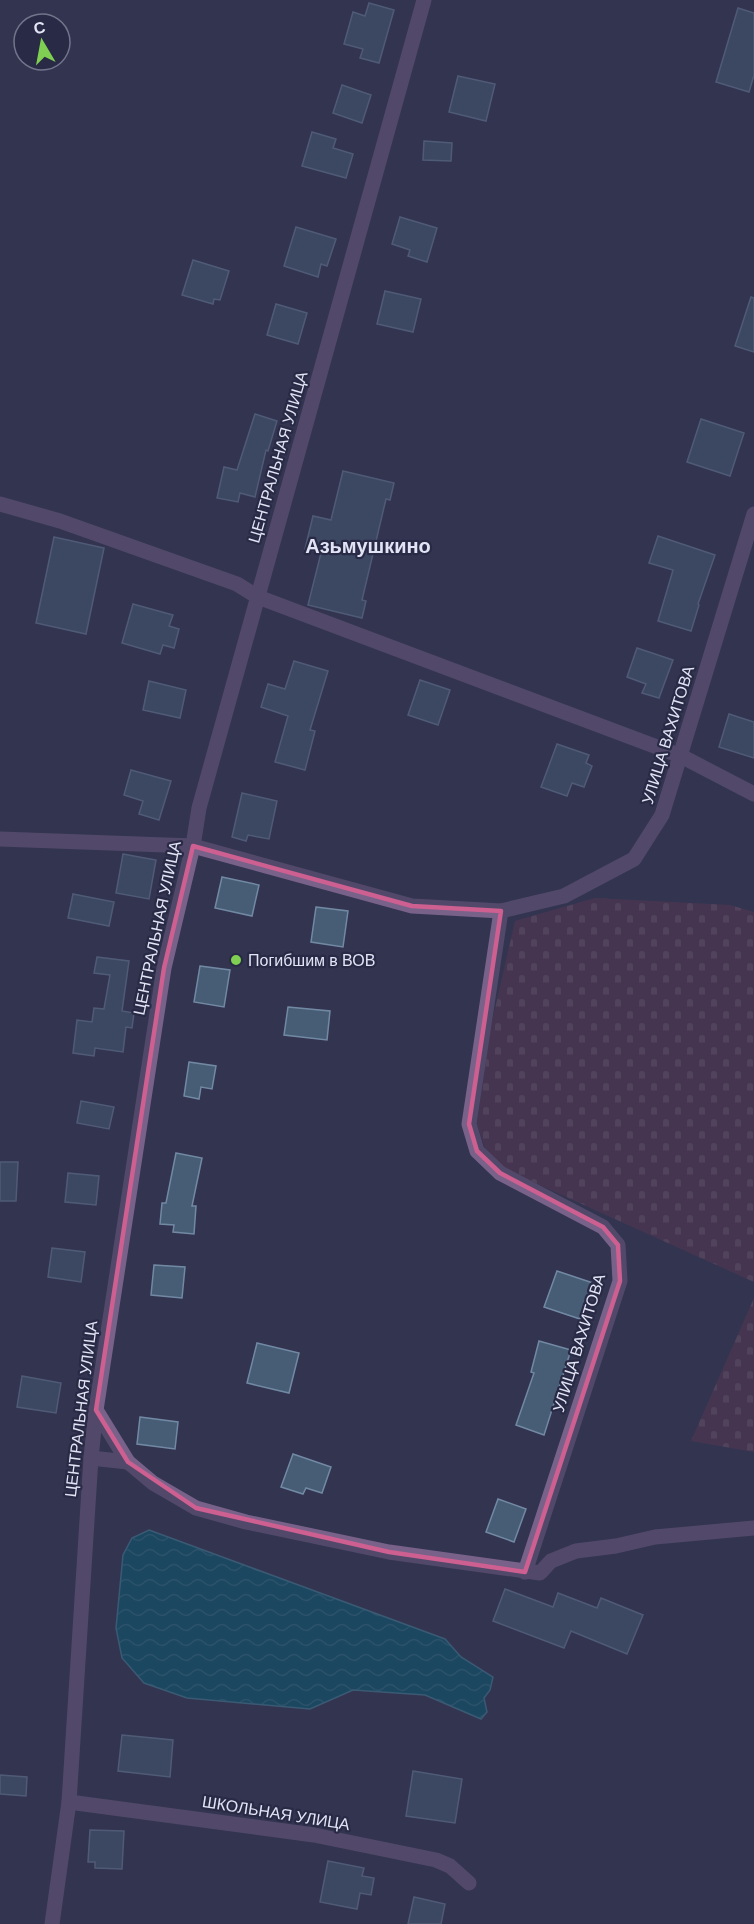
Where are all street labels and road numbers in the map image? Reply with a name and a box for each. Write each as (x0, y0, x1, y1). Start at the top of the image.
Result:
street label: ЦЕНТРАЛЬНАЯ УЛИЦА (243, 368, 313, 545)
street label: УЛИЦА ВАХИТОВА (637, 663, 699, 807)
street label: ЦЕНТРАЛЬНАЯ УЛИЦА (128, 839, 186, 1017)
street label: УЛИЦА ВАХИТОВА (548, 1271, 610, 1415)
street label: ЦЕНТРАЛЬНАЯ УЛИЦА (60, 1319, 102, 1498)
street label: ШКОЛЬНАЯ УЛИЦА (201, 1791, 352, 1835)

